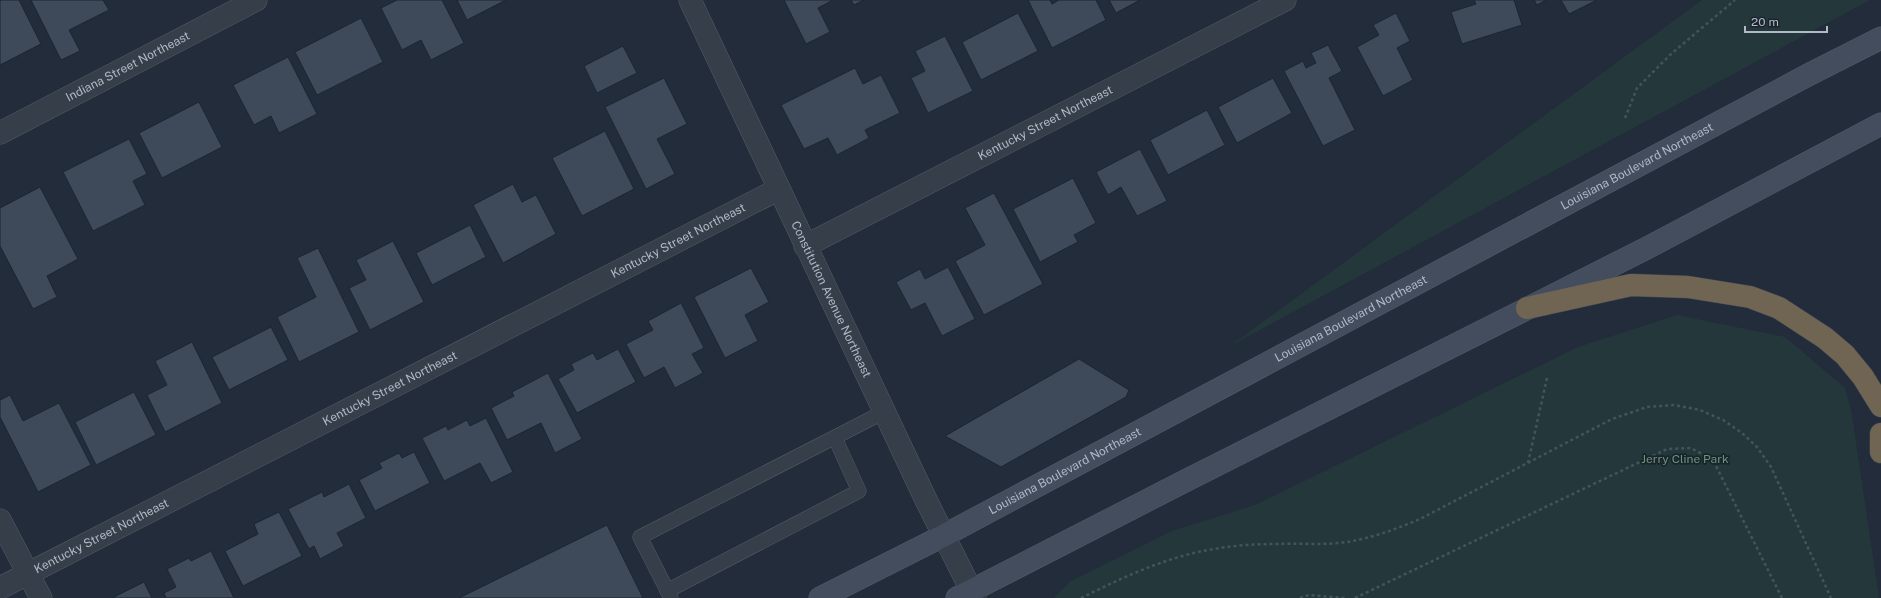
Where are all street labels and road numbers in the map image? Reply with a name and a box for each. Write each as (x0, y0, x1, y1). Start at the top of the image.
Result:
street label: Indiana Street Northeast (64, 29, 192, 105)
street label: Kentucky Street Northeast (976, 82, 1115, 163)
street label: Louisiana Boulevard Northeast (1558, 120, 1716, 213)
street label: Kentucky Street Northeast (609, 200, 748, 281)
street label: Constitution Avenue Northeast (788, 219, 874, 380)
street label: Louisiana Boulevard Northeast (1272, 272, 1430, 365)
street label: Kentucky Street Northeast (320, 348, 460, 429)
street label: Louisiana Boulevard Northeast (986, 425, 1144, 517)
street label: Kentucky Street Northeast (32, 496, 171, 576)

